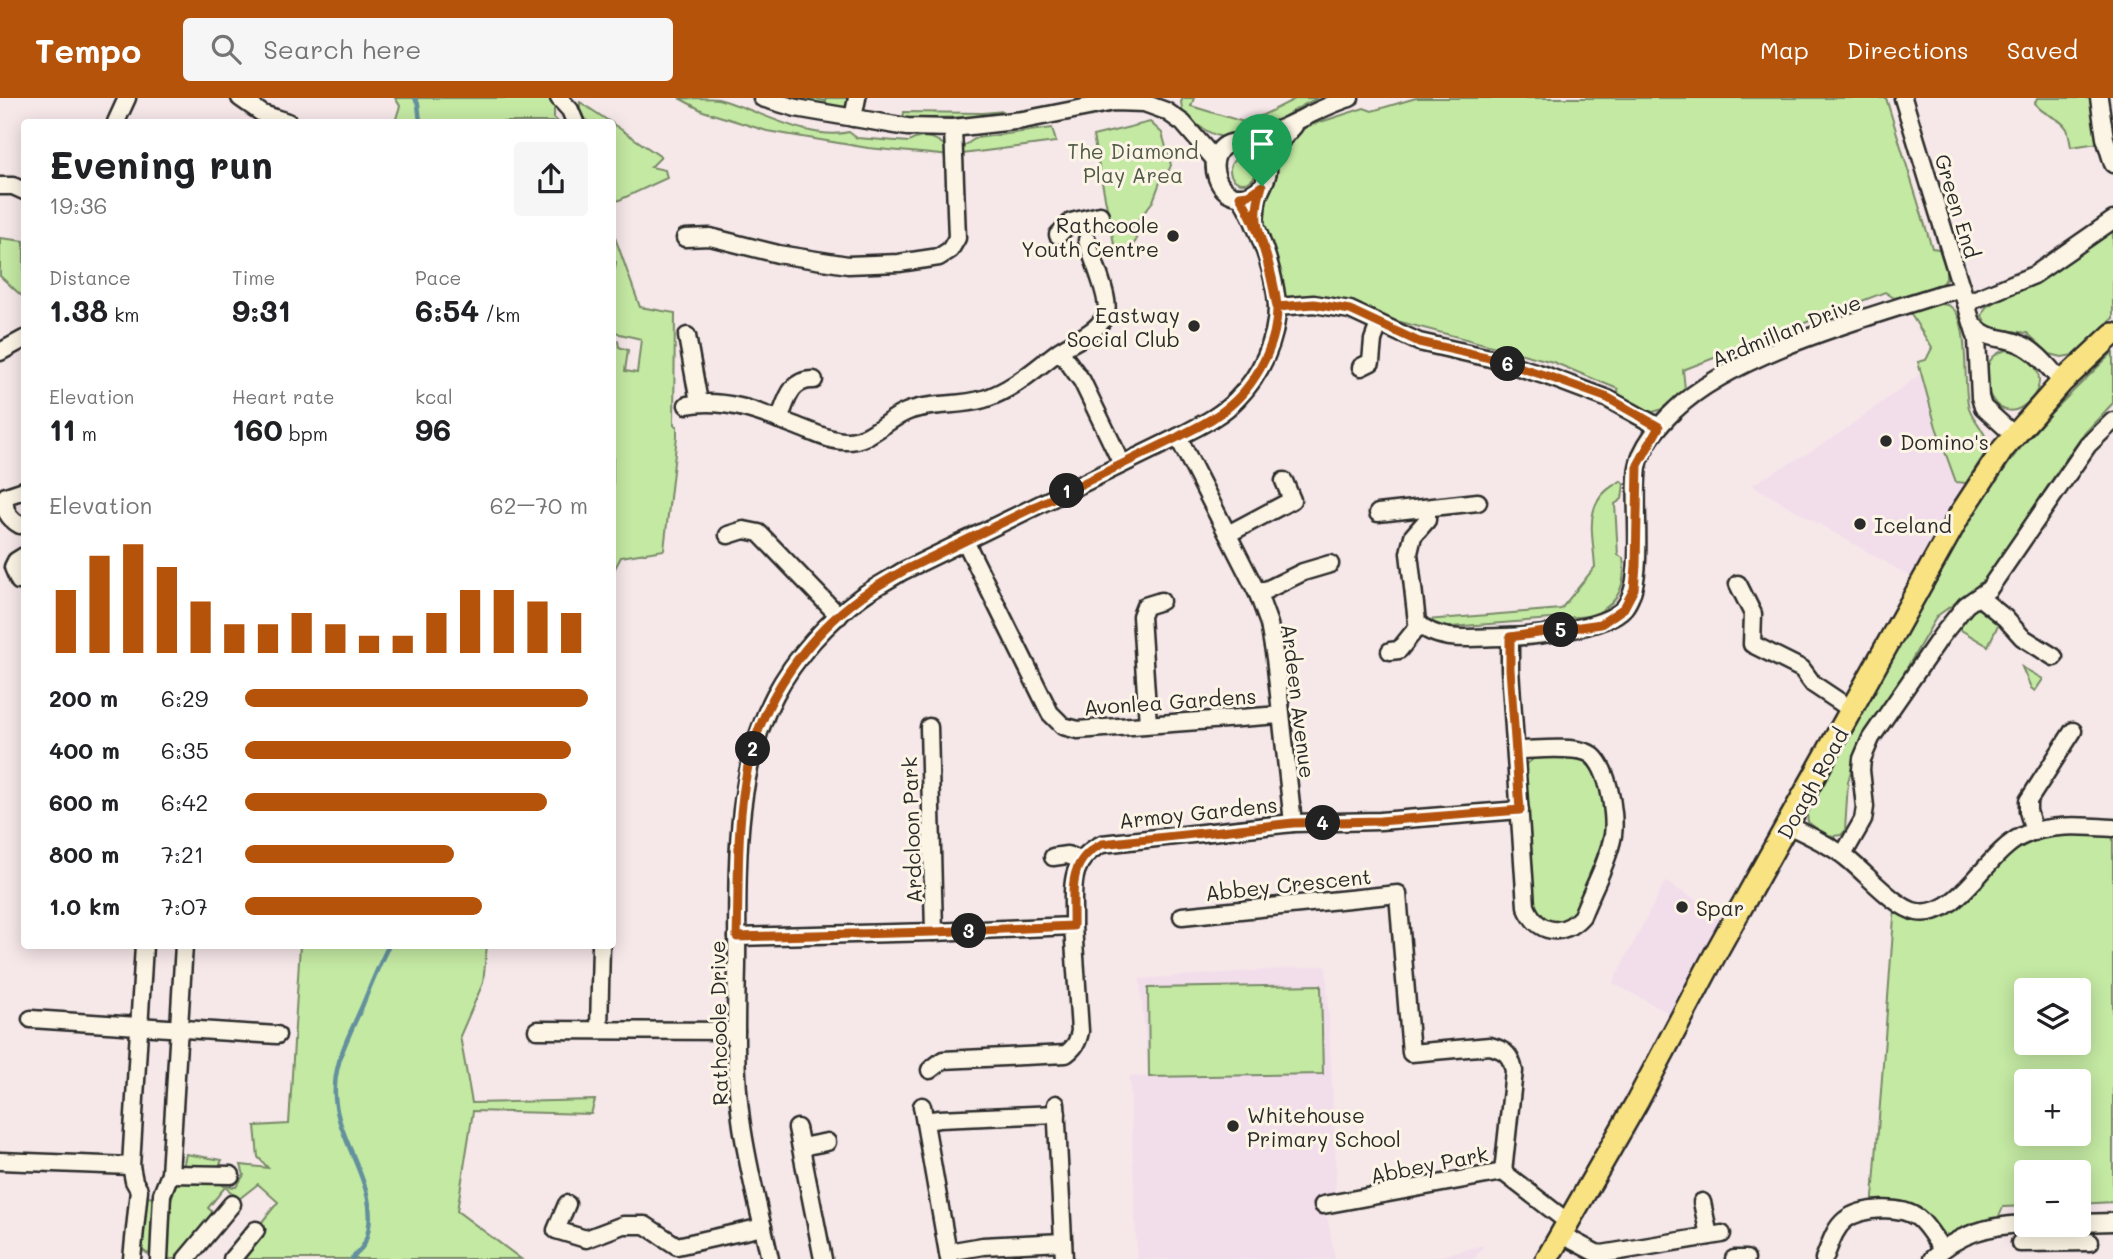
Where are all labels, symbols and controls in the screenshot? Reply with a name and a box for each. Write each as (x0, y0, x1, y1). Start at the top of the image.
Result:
search box (183, 18, 673, 81)
text: Tempo (35, 28, 141, 71)
icon: search (207, 30, 245, 68)
text: Search here (263, 32, 421, 66)
text: Map (1760, 34, 1809, 65)
text: Directions (1847, 34, 1969, 65)
text: Saved (2007, 34, 2078, 65)
pin (1232, 114, 1292, 186)
icon: arrive (1243, 125, 1281, 163)
park label: The Diamond Play Area (1067, 137, 1199, 188)
text: Evening run (49, 139, 273, 189)
button: share (514, 142, 588, 216)
street label: Green End (1929, 151, 1987, 261)
text: 19:36 (49, 190, 107, 220)
place label: Rathcoole Youth Centre (1021, 211, 1159, 262)
marker: Rathcoole Youth Centre (1165, 228, 1181, 244)
text: Distance (49, 265, 131, 290)
text: Time (232, 265, 275, 290)
text: Pace (415, 265, 461, 290)
street label: Ardmillan Drive (1707, 288, 1865, 372)
text: 1.38 (49, 290, 108, 330)
text: 9:31 (232, 290, 291, 330)
text: 6:54 (415, 290, 479, 330)
place label: Eastway Social Club (1067, 301, 1180, 352)
text: km (108, 302, 139, 327)
text: /km (479, 302, 521, 327)
marker: Eastway Social Club (1186, 318, 1202, 334)
pin: 6 (1490, 346, 1526, 382)
text: 6 (1502, 351, 1513, 376)
text: Elevation (49, 384, 134, 409)
text: Heart rate (232, 384, 335, 409)
text: kcal (415, 384, 453, 409)
text: 11 (49, 409, 76, 449)
text: 160 (232, 409, 283, 449)
text: 96 (415, 409, 451, 449)
text: m (76, 421, 97, 446)
text: bpm (283, 421, 328, 446)
place label: Domino's (1900, 428, 1989, 455)
marker: Domino's (1878, 433, 1894, 449)
pin: 1 (1050, 474, 1084, 508)
text: 1 (1062, 478, 1071, 503)
text: Elevation (49, 490, 152, 520)
text: 62–70 m (490, 490, 588, 520)
place label: Iceland (1874, 511, 1952, 538)
marker: Iceland (1852, 516, 1868, 532)
pin: 5 (1544, 612, 1578, 648)
text: 5 (1555, 617, 1566, 642)
street label: Ardeen Avenue (1276, 622, 1322, 780)
street label: Avonlea Gardens (1083, 681, 1257, 721)
text: 200 m (49, 683, 118, 713)
text: 6:29 (161, 683, 208, 713)
street label: Doagh Road (1770, 723, 1854, 843)
pin: 2 (736, 732, 770, 766)
text: 400 m (49, 735, 120, 765)
text: 6:35 (161, 735, 209, 765)
text: 2 (747, 736, 758, 761)
street label: Ardcloon Park (895, 756, 927, 904)
text: 600 m (49, 787, 119, 817)
text: 6:42 (161, 787, 208, 817)
street label: Armoy Gardens (1117, 790, 1279, 834)
pin: 4 (1306, 806, 1340, 840)
text: 4 (1316, 810, 1329, 835)
text: 800 m (49, 839, 119, 869)
text: 7:21 (161, 839, 204, 869)
street label: Abbey Crescent (1204, 862, 1372, 906)
text: 1.0 km (49, 891, 120, 921)
text: 7:07 (161, 891, 208, 921)
place label: Spar (1696, 894, 1744, 921)
marker: Spar (1674, 899, 1690, 915)
pin: 3 (951, 914, 986, 948)
text: 3 (963, 918, 974, 943)
street label: Rathcoole Drive (703, 940, 733, 1106)
map controls (2014, 978, 2091, 1237)
button: layers (2014, 978, 2091, 1055)
button: + (2014, 1069, 2091, 1146)
place label: Whitehouse Primary School (1247, 1101, 1401, 1152)
marker: Whitehouse Primary School (1225, 1118, 1241, 1134)
street label: Abbey Park (1368, 1139, 1490, 1189)
button: − (2014, 1160, 2091, 1237)

